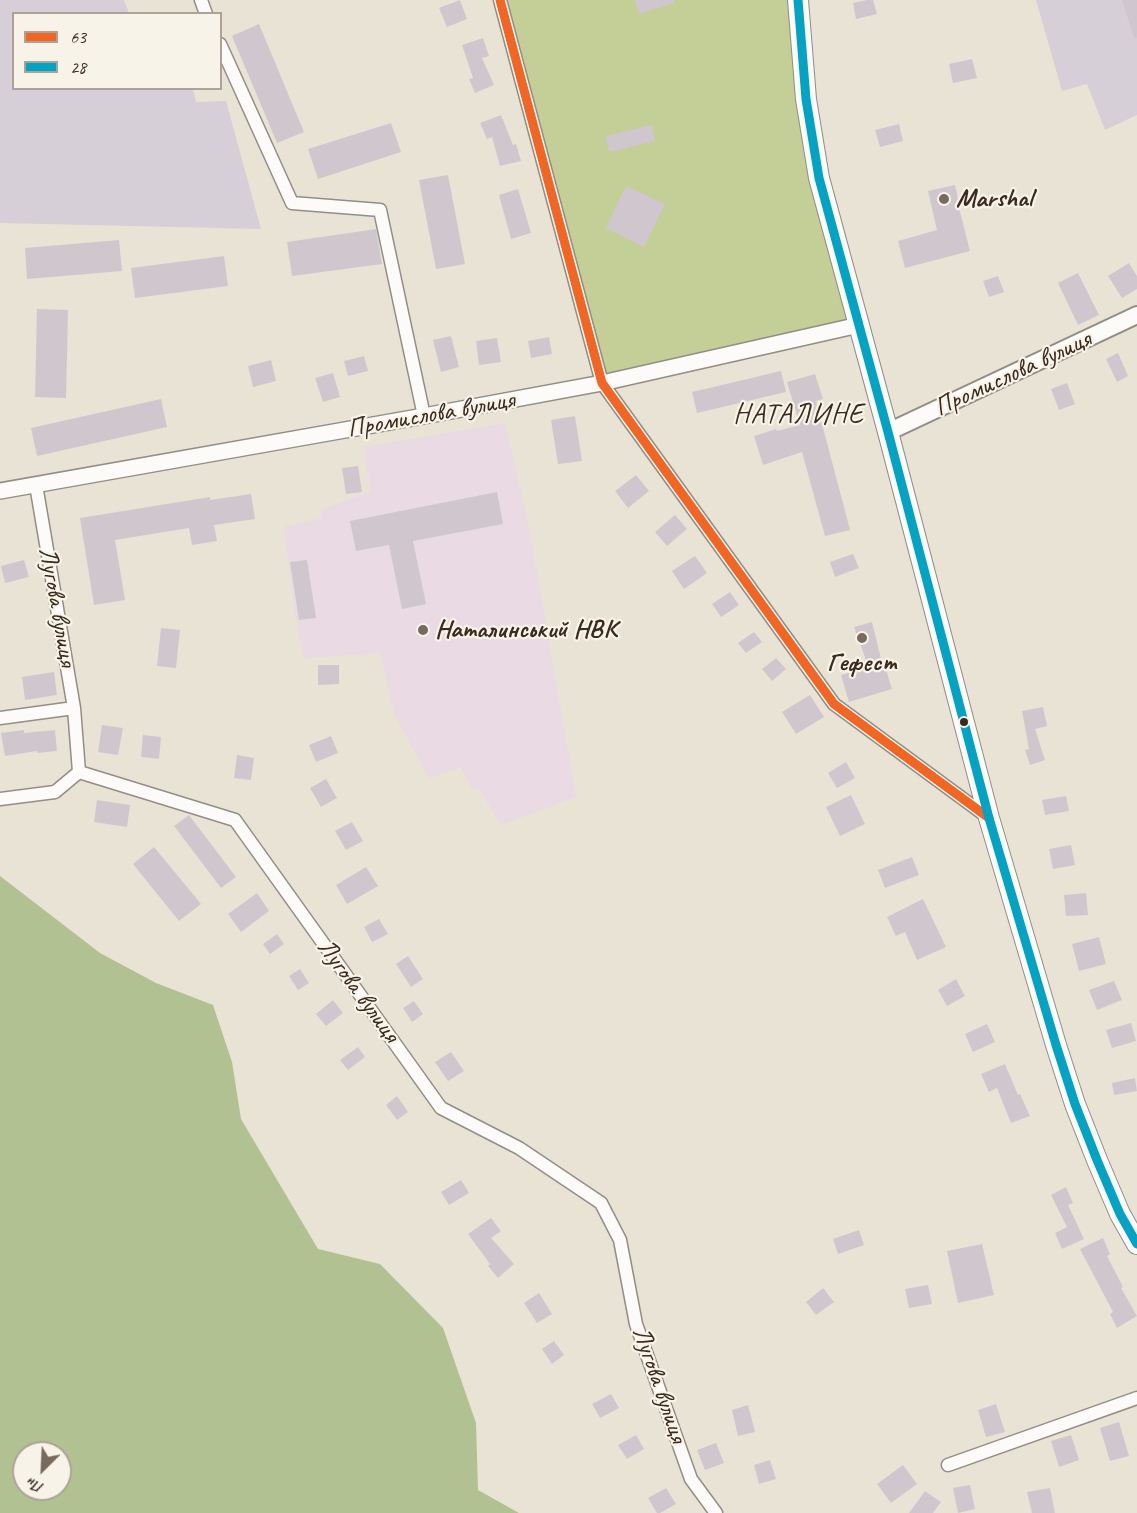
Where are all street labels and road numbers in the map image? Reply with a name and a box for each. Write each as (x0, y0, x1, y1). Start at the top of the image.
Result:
street label: Промислова вулиця (930, 324, 1096, 424)
street label: Промислова вулиця (345, 385, 517, 445)
street label: Лугова вулиця (31, 545, 83, 669)
street label: Лугова вулиця (310, 933, 406, 1049)
street label: Лугова вулиця (625, 1323, 693, 1447)

